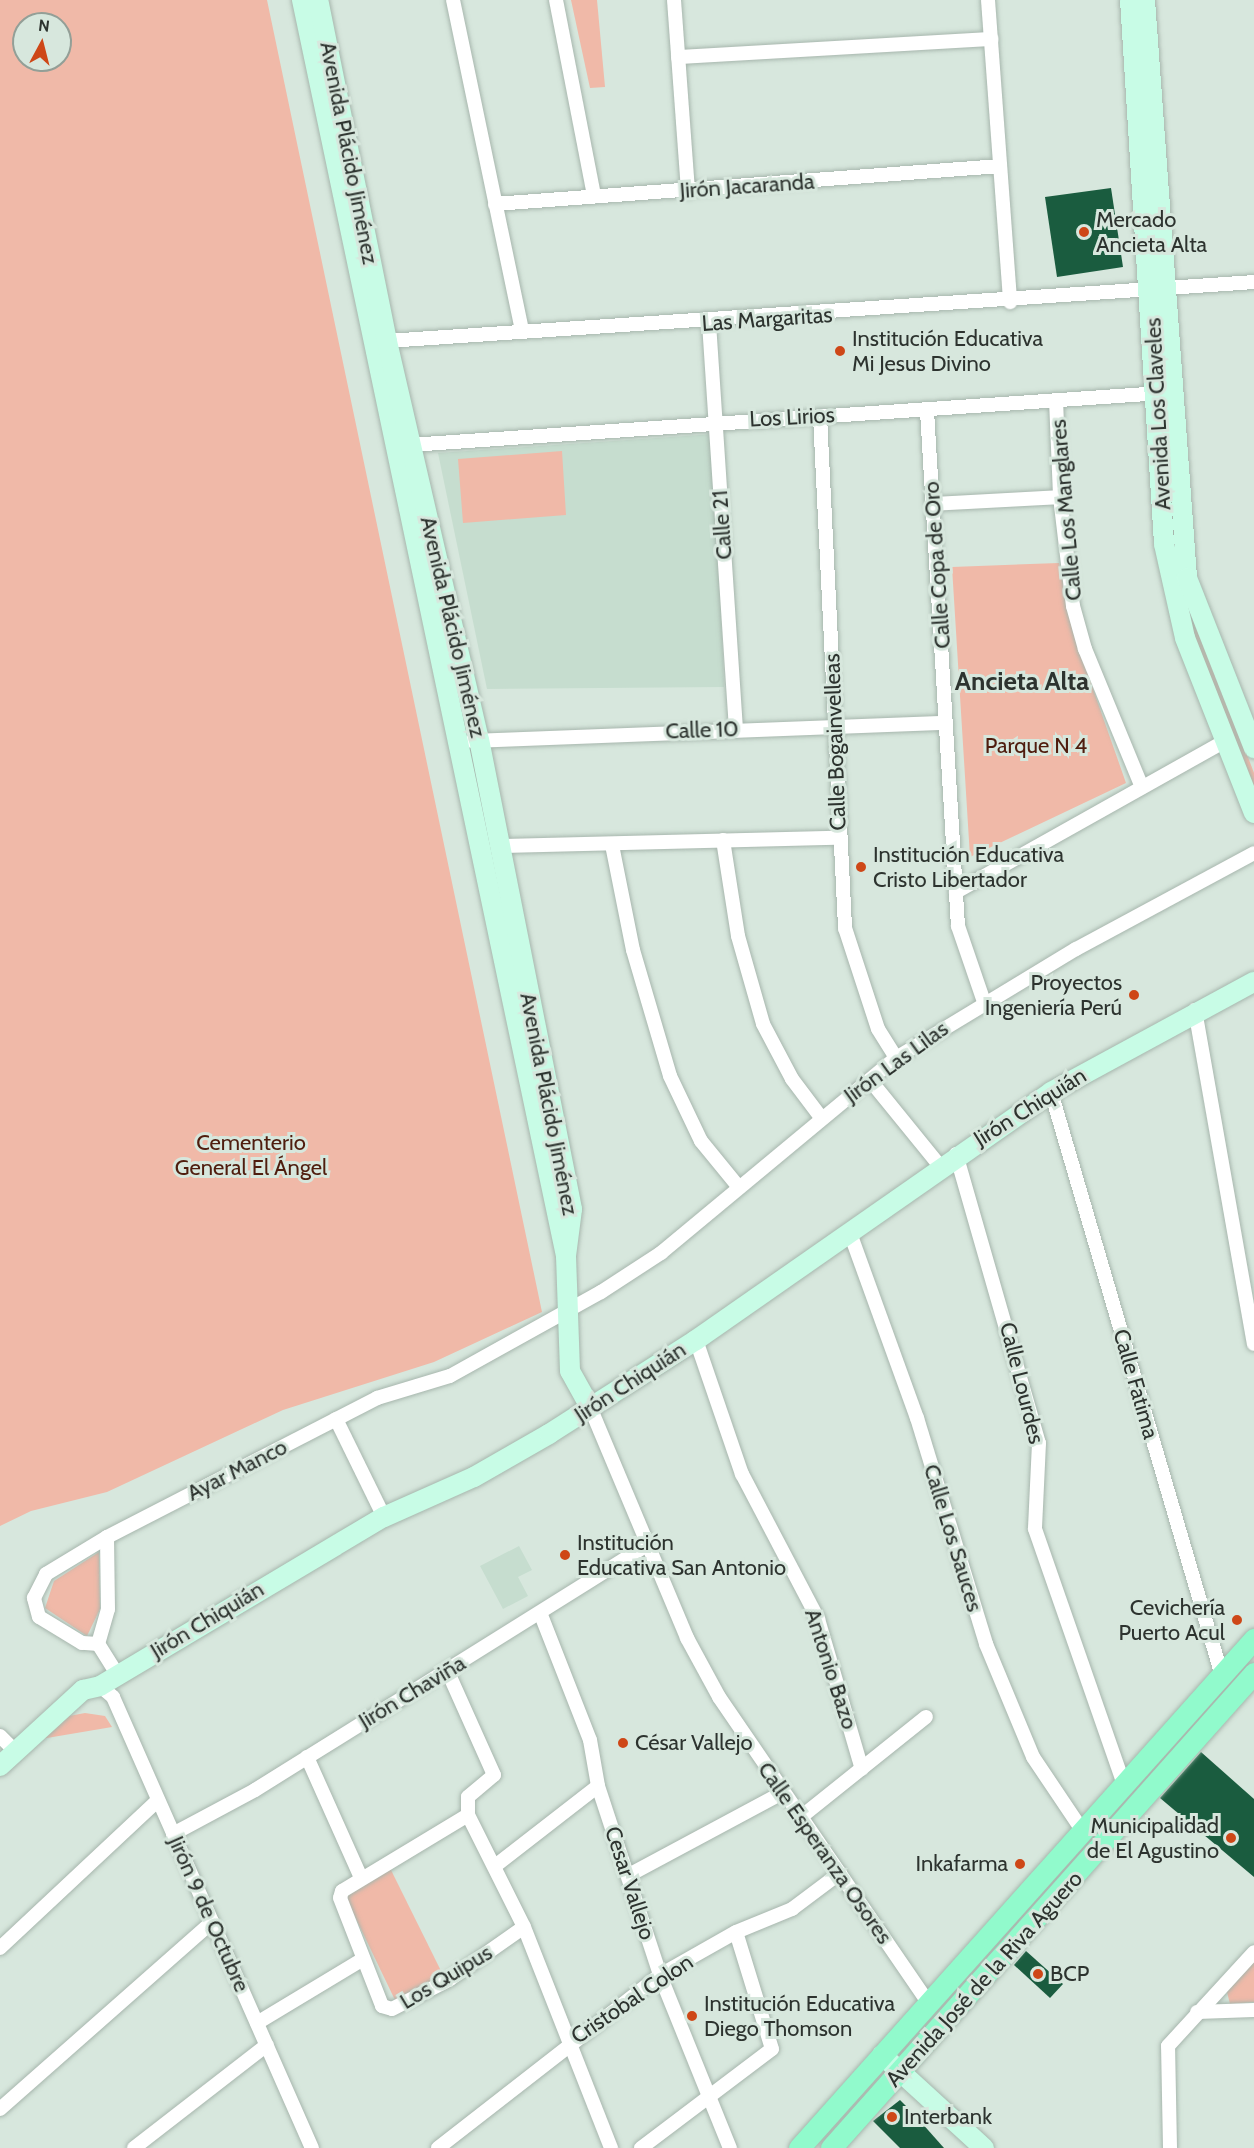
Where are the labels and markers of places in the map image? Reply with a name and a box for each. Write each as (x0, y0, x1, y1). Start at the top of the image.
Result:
place label: Mercado Ancieta Alta (1096, 206, 1207, 258)
marker: Mercado Ancieta Alta (1077, 225, 1091, 239)
place label: Institución Educativa Mi Jesus Divino (852, 325, 1043, 376)
marker: Institución Educativa Mi Jesus Divino (833, 344, 847, 358)
place label: Institución Educativa Cristo Libertador (873, 841, 1064, 892)
marker: Institución Educativa Cristo Libertador (854, 860, 868, 874)
place label: Proyectos Ingeniería Perú (985, 969, 1122, 1020)
marker: Proyectos Ingeniería Perú (1127, 988, 1141, 1002)
place label: Institución Educativa San Antonio (577, 1529, 786, 1580)
marker: Institución Educativa San Antonio (558, 1548, 572, 1562)
place label: Cevichería Puerto Acul (1118, 1594, 1225, 1646)
marker: Cevichería Puerto Acul (1230, 1613, 1244, 1627)
place label: César Vallejo (635, 1730, 752, 1756)
marker: César Vallejo (616, 1736, 630, 1750)
place label: Municipalidad de El Agustino (1087, 1812, 1219, 1864)
marker: Municipalidad de El Agustino (1224, 1831, 1238, 1845)
place label: Inkafarma (916, 1851, 1008, 1877)
marker: Inkafarma (1013, 1857, 1027, 1871)
place label: BCP (1050, 1961, 1089, 1987)
marker: BCP (1031, 1967, 1045, 1981)
place label: Institución Educativa Diego Thomson (704, 1990, 895, 2042)
marker: Institución Educativa Diego Thomson (685, 2009, 699, 2023)
place label: Interbank (904, 2104, 992, 2130)
marker: Interbank (885, 2110, 899, 2124)

